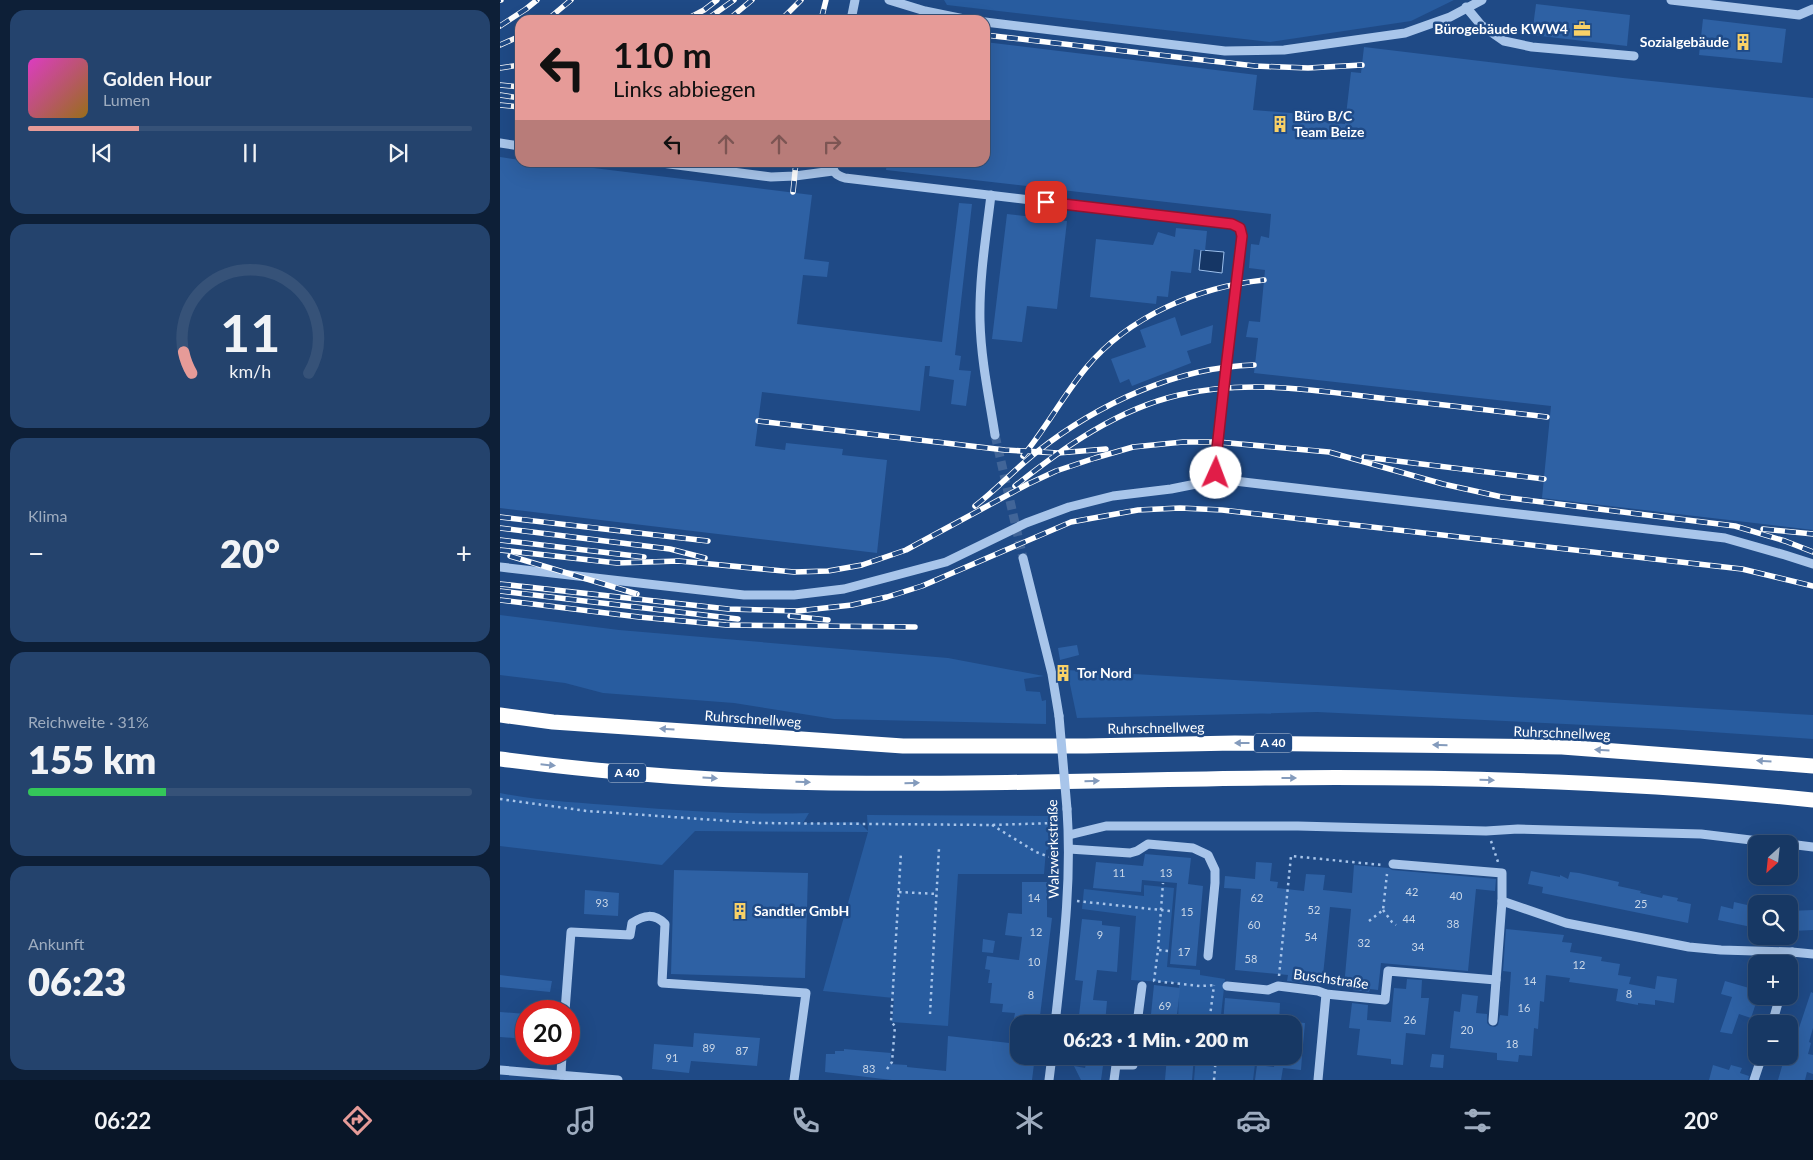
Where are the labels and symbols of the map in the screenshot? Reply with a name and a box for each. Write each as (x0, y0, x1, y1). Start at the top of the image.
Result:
office icon: Bürogebäude KWW4 (1572, 19, 1592, 39)
place label: Bürogebäude KWW4 (1434, 20, 1568, 37)
building icon: Sozialgebäude (1733, 32, 1753, 52)
place label: Sozialgebäude (1640, 33, 1730, 50)
place label: Büro B/C Team Beize (1294, 107, 1365, 140)
building icon: Büro B/C Team Beize (1270, 114, 1290, 134)
pin (1025, 181, 1067, 223)
position arrow (1189, 446, 1241, 498)
building icon: Tor Nord (1053, 663, 1073, 683)
place label: Tor Nord (1077, 664, 1132, 681)
street label: Ruhrschnellweg (704, 707, 802, 730)
street label: Ruhrschnellweg (1107, 718, 1205, 737)
street label: Ruhrschnellweg (1513, 722, 1611, 743)
one-way arrow (659, 725, 675, 733)
road number: A 40 (1254, 734, 1292, 752)
one-way arrow (1234, 739, 1250, 747)
one-way arrow (1432, 741, 1448, 749)
one-way arrow (1594, 746, 1610, 754)
one-way arrow (1756, 757, 1772, 765)
one-way arrow (541, 761, 557, 769)
road number: A 40 (608, 764, 646, 782)
one-way arrow (1282, 774, 1298, 782)
one-way arrow (703, 775, 719, 783)
one-way arrow (1479, 776, 1495, 784)
one-way arrow (1084, 777, 1100, 785)
one-way arrow (795, 778, 811, 786)
one-way arrow (904, 779, 920, 787)
street label: Walzwerkstraße (1043, 799, 1062, 899)
north arrow (1748, 835, 1798, 885)
house number: 11 (1113, 866, 1125, 879)
house number: 13 (1160, 866, 1172, 879)
house number: 42 (1406, 885, 1418, 898)
house number: 40 (1450, 889, 1463, 902)
house number: 14 (1028, 891, 1041, 904)
house number: 62 (1251, 891, 1263, 904)
house number: 93 (596, 896, 608, 909)
house number: 25 (1635, 897, 1647, 910)
building icon: Sandtler GmbH (730, 901, 750, 921)
place label: Sandtler GmbH (754, 902, 849, 919)
house number: 52 (1308, 903, 1320, 916)
house number: 15 (1181, 905, 1193, 918)
house number: 44 (1403, 912, 1416, 925)
house number: 38 (1447, 917, 1459, 930)
house number: 60 (1248, 918, 1261, 931)
house number: 12 (1030, 925, 1042, 938)
house number: 9 (1097, 928, 1103, 941)
house number: 54 (1305, 930, 1318, 943)
house number: 32 (1358, 936, 1370, 949)
house number: 34 (1412, 940, 1425, 953)
house number: 17 (1178, 945, 1190, 958)
house number: 58 (1245, 952, 1257, 965)
house number: 10 (1028, 955, 1041, 968)
house number: 12 (1573, 958, 1585, 971)
street label: Buschstraße (1292, 965, 1370, 992)
house number: 14 (1524, 974, 1537, 987)
house number: 8 (1626, 987, 1632, 1000)
house number: 8 (1028, 988, 1034, 1001)
house number: 69 (1159, 999, 1171, 1012)
speed limit sign: 20 (515, 1000, 580, 1065)
house number: 16 (1518, 1001, 1530, 1014)
house number: 26 (1404, 1013, 1416, 1026)
house number: 20 (1461, 1023, 1474, 1036)
house number: 18 (1506, 1037, 1518, 1050)
house number: 89 (703, 1041, 715, 1054)
house number: 87 (736, 1044, 748, 1057)
house number: 91 (666, 1051, 678, 1064)
house number: 83 (863, 1062, 875, 1075)

